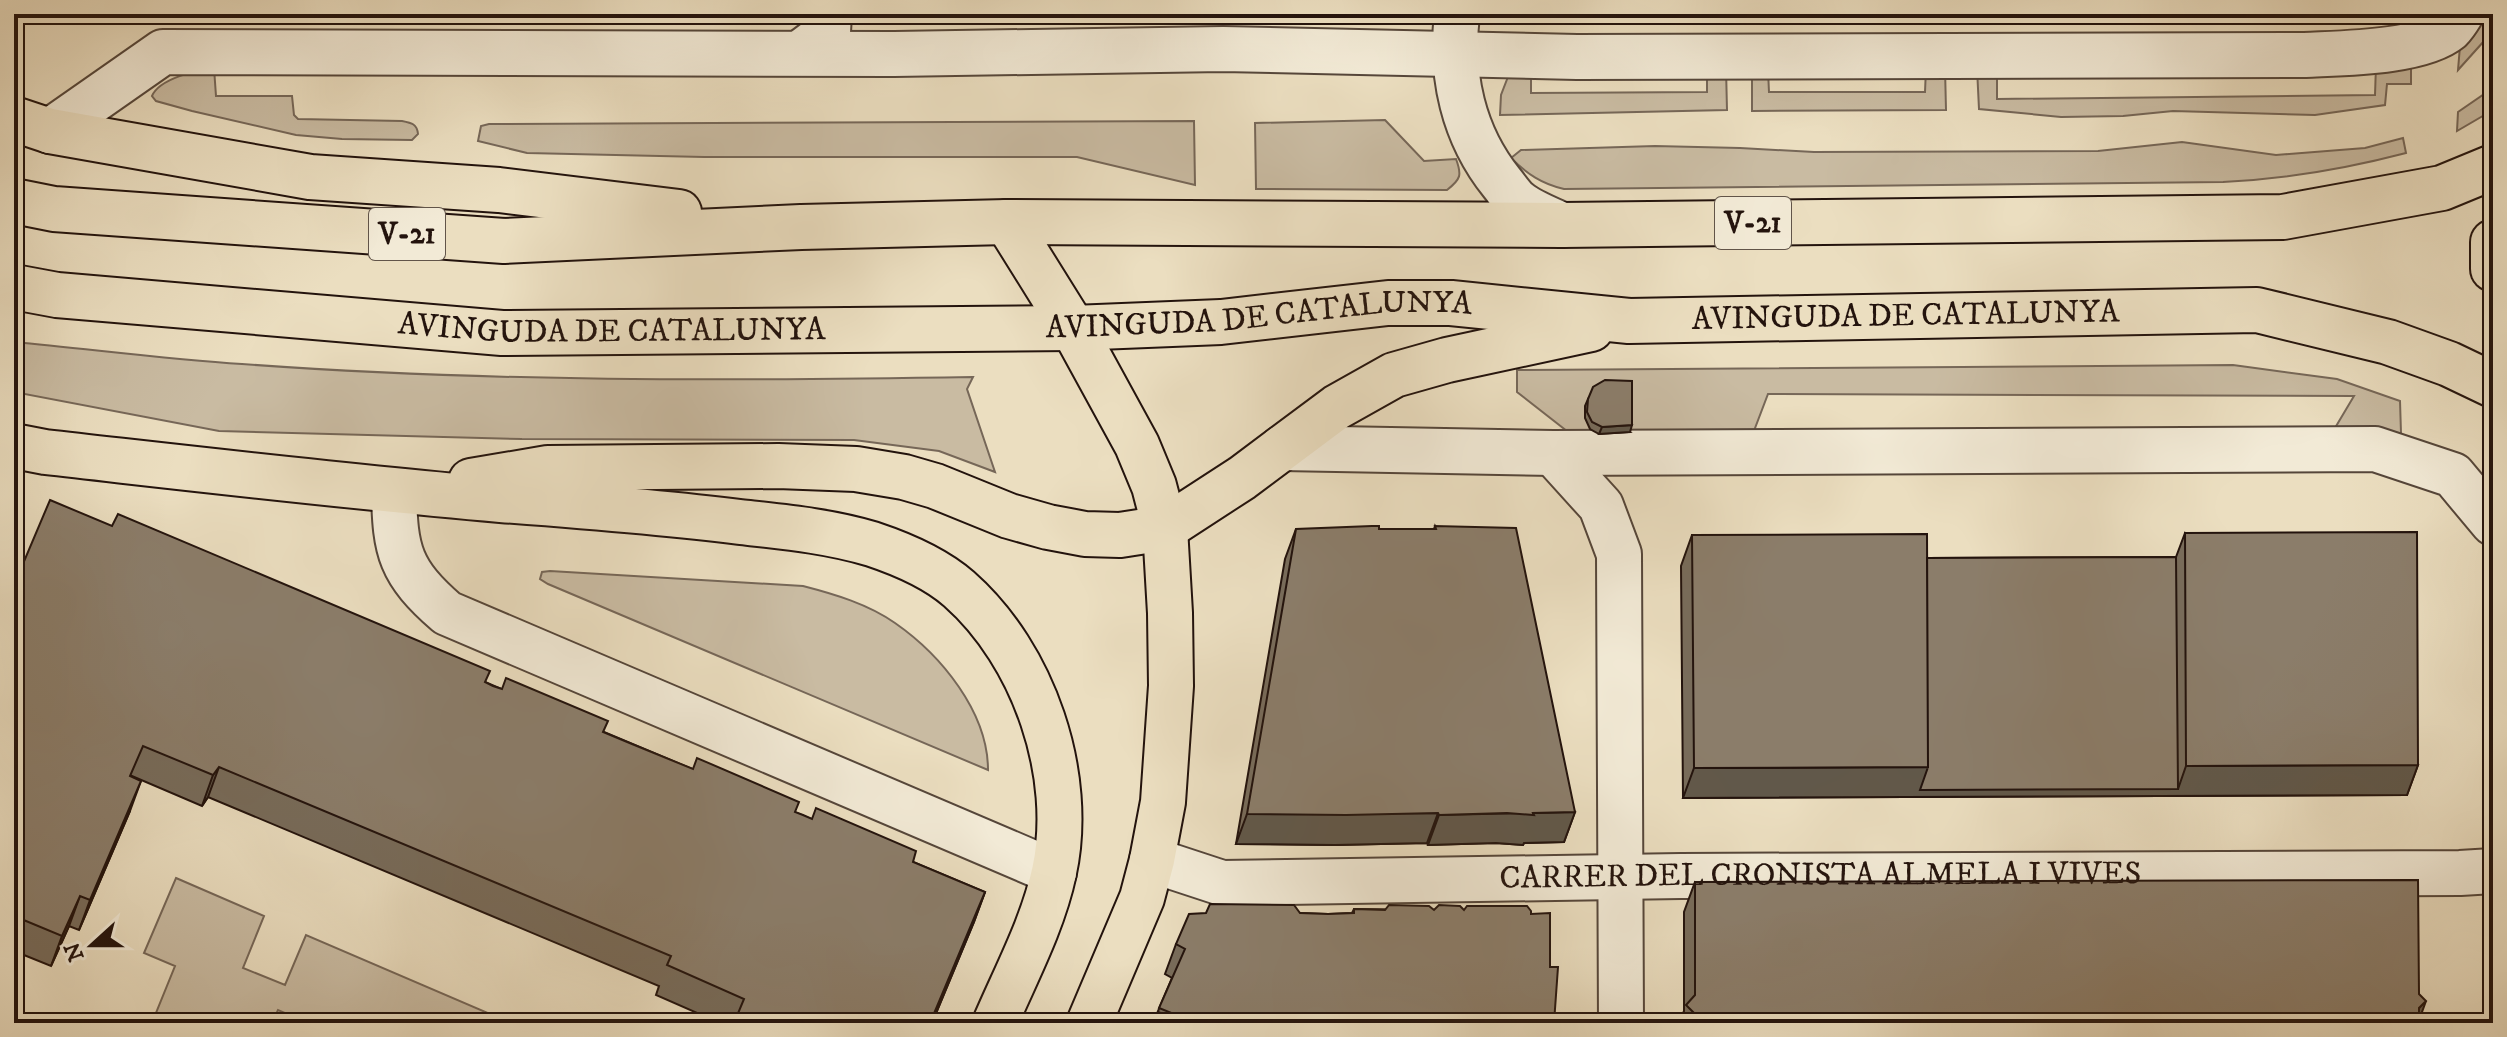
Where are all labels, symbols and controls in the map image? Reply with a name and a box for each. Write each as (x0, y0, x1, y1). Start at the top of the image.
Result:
road number: V-21 (1715, 197, 1791, 249)
road number: V-21 (369, 208, 445, 260)
street label: AVINGUDA DE CATALUNYA (1045, 283, 1475, 348)
street label: AVINGUDA DE CATALUNYA (1691, 292, 2120, 340)
street label: AVINGUDA DE CATALUNYA (396, 304, 826, 353)
street label: CARRER DEL CRONISTA ALMELA I VIVES (1499, 854, 2141, 899)
north arrow (52, 905, 132, 985)
text: N (59, 938, 91, 965)

